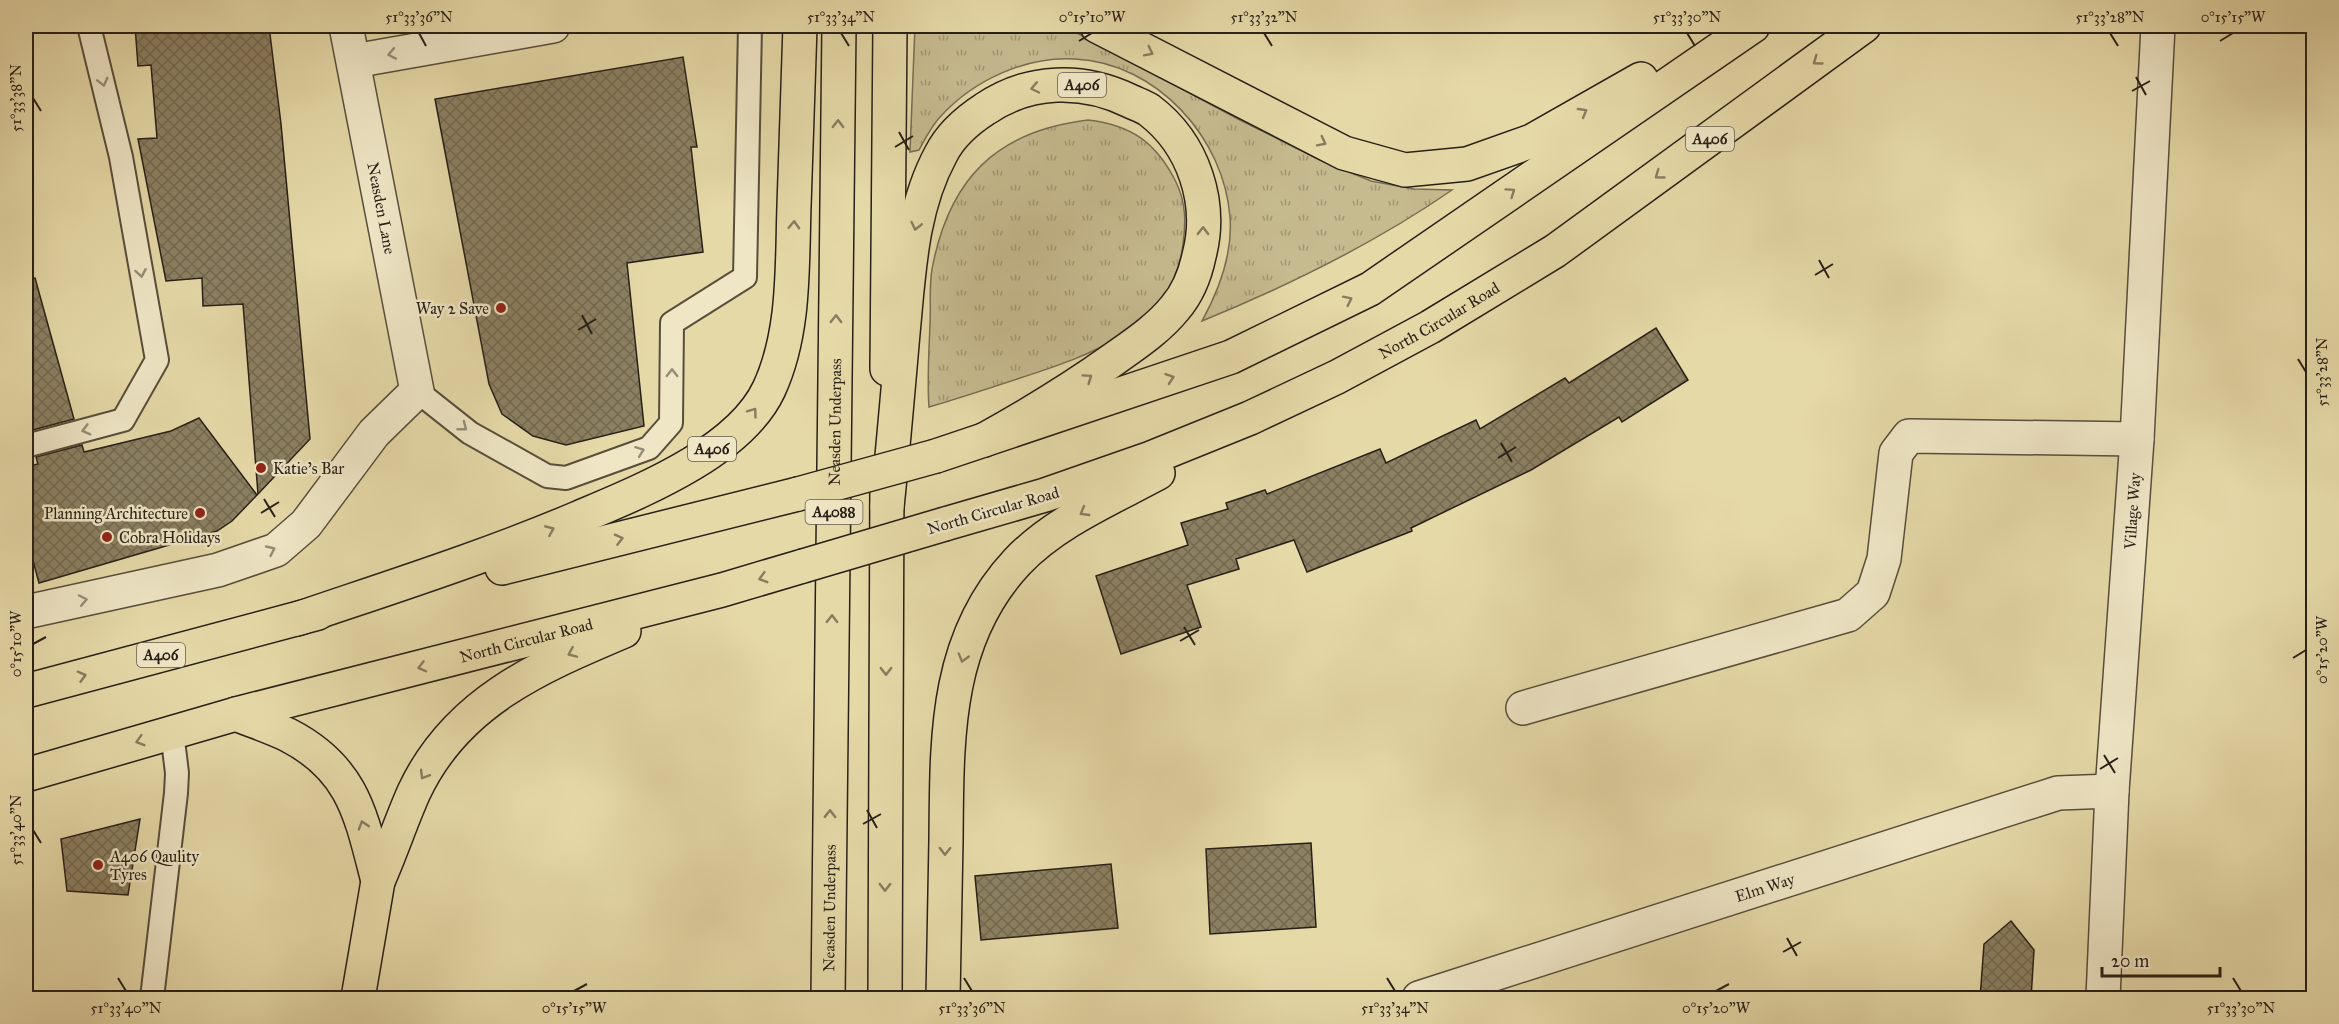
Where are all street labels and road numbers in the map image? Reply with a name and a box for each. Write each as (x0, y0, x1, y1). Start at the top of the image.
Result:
road number: A406 (1058, 73, 1106, 97)
road number: A406 (1686, 127, 1734, 151)
street label: Neasden Lane (363, 161, 400, 256)
street label: North Circular Road (1375, 278, 1503, 363)
street label: Neasden Underpass (825, 358, 845, 486)
road number: A406 (688, 437, 736, 461)
street label: Village Way (2120, 471, 2145, 551)
street label: North Circular Road (925, 483, 1061, 538)
road number: A4088 (806, 500, 862, 524)
street label: North Circular Road (458, 614, 595, 667)
road number: A406 (137, 643, 185, 667)
street label: Neasden Underpass (819, 844, 840, 972)
street label: Elm Way (1733, 869, 1797, 906)

